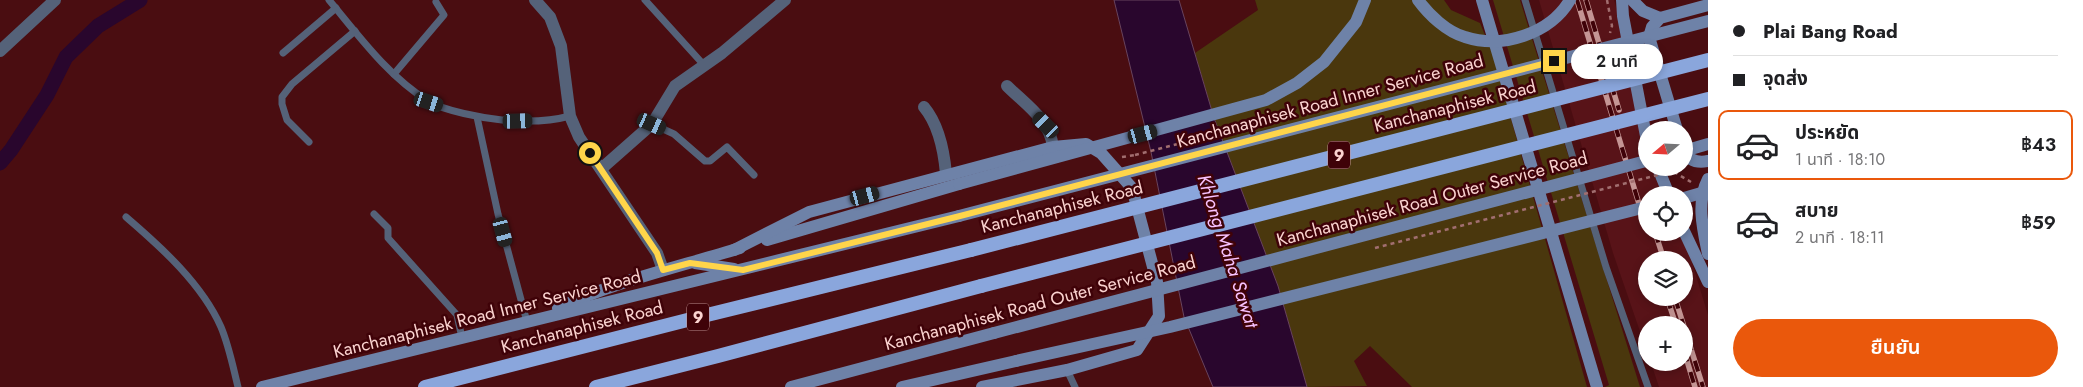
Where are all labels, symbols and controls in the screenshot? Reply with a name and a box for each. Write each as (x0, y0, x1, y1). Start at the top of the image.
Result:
text: Plai Bang Road (1763, 18, 1898, 45)
callout: 2 นาที (1572, 44, 1664, 78)
street label: Kanchanaphisek Road Inner Service Road (1174, 50, 1486, 152)
route end (1543, 50, 1565, 72)
text: 2 นาที (1596, 50, 1638, 73)
text: จุดส่ง (1763, 65, 1808, 92)
street label: Kanchanaphisek Road (1372, 75, 1538, 137)
car (412, 90, 445, 114)
car (1030, 109, 1061, 141)
car (635, 111, 668, 137)
car (502, 113, 533, 129)
text: ประหยัด (1795, 119, 1859, 146)
north arrow (1638, 121, 1692, 176)
map controls (1638, 121, 1693, 371)
car (1126, 123, 1159, 145)
icon: car (1735, 123, 1780, 168)
text: ฿43 (2021, 131, 2056, 158)
route start (579, 142, 601, 164)
road number: 9 (1328, 142, 1350, 168)
street label: Kanchanaphisek Road Outer Service Road (1274, 145, 1590, 253)
text: 1 นาที · 18:10 (1795, 148, 1885, 171)
water label: Khlong Maha Sawat (1190, 171, 1266, 333)
street label: Kanchanaphisek Road (978, 174, 1146, 240)
car (848, 185, 881, 207)
button: locate (1638, 186, 1693, 241)
text: สบาย (1795, 197, 1839, 224)
icon: car (1735, 201, 1780, 246)
text: ฿59 (2021, 209, 2056, 236)
car (491, 216, 514, 248)
text: 2 นาที · 18:11 (1795, 226, 1885, 249)
street label: Kanchanaphisek Road Outer Service Road (882, 249, 1198, 357)
button: layers (1638, 251, 1693, 306)
street label: Kanchanaphisek Road Inner Service Road (331, 265, 643, 363)
street label: Kanchanaphisek Road (499, 296, 665, 358)
road number: 9 (687, 304, 709, 330)
button: + (1638, 316, 1693, 371)
button: ยืนยัน (1733, 319, 2058, 377)

